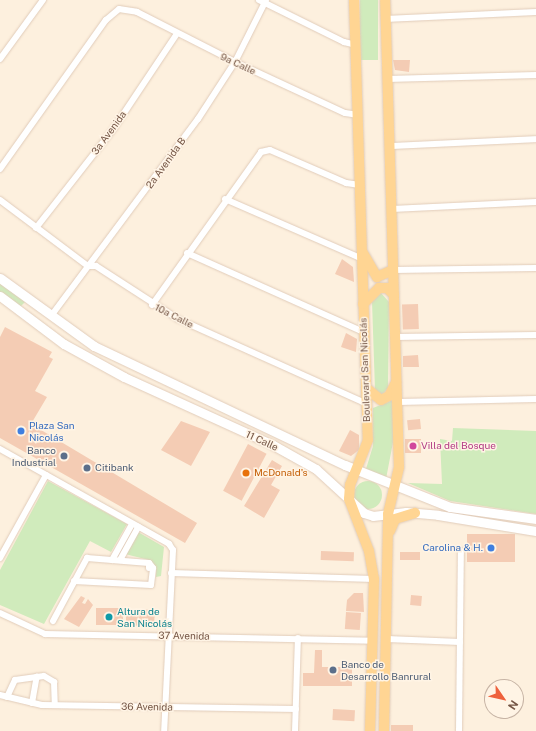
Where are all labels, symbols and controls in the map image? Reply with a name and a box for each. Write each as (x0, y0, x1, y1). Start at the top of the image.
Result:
street label: 9a Calle (218, 51, 258, 77)
street label: 3a Avenida (89, 109, 129, 157)
street label: 2a Avenida B (144, 135, 188, 191)
street label: 10a Calle (153, 301, 195, 331)
street label: Boulevard San Nicolás (357, 318, 373, 422)
place label: Plaza San Nicolás (29, 419, 75, 442)
marker: Plaza San Nicolás (16, 426, 26, 436)
street label: 11 Calle (244, 428, 280, 454)
place label: Villa del Bosque (421, 440, 496, 452)
marker: Villa del Bosque (408, 441, 418, 451)
place label: Banco Industrial (12, 444, 56, 468)
marker: Banco Industrial (59, 451, 69, 461)
place label: Citibank (95, 462, 134, 474)
marker: Citibank (82, 463, 92, 473)
place label: McDonald's (254, 467, 307, 479)
marker: McDonald's (241, 468, 251, 478)
place label: Carolina & H. (423, 542, 483, 554)
marker: Carolina & H. (486, 543, 496, 553)
place label: Altura de San Nicolás (117, 605, 172, 628)
marker: Altura de San Nicolás (104, 612, 114, 622)
street label: 37 Avenida (158, 630, 210, 642)
place label: Banco de Desarrollo Banrural (341, 658, 431, 682)
marker: Banco de Desarrollo Banrural (328, 665, 338, 675)
north arrow (484, 679, 524, 719)
text: N (506, 698, 521, 712)
street label: 36 Avenida (121, 701, 173, 713)

